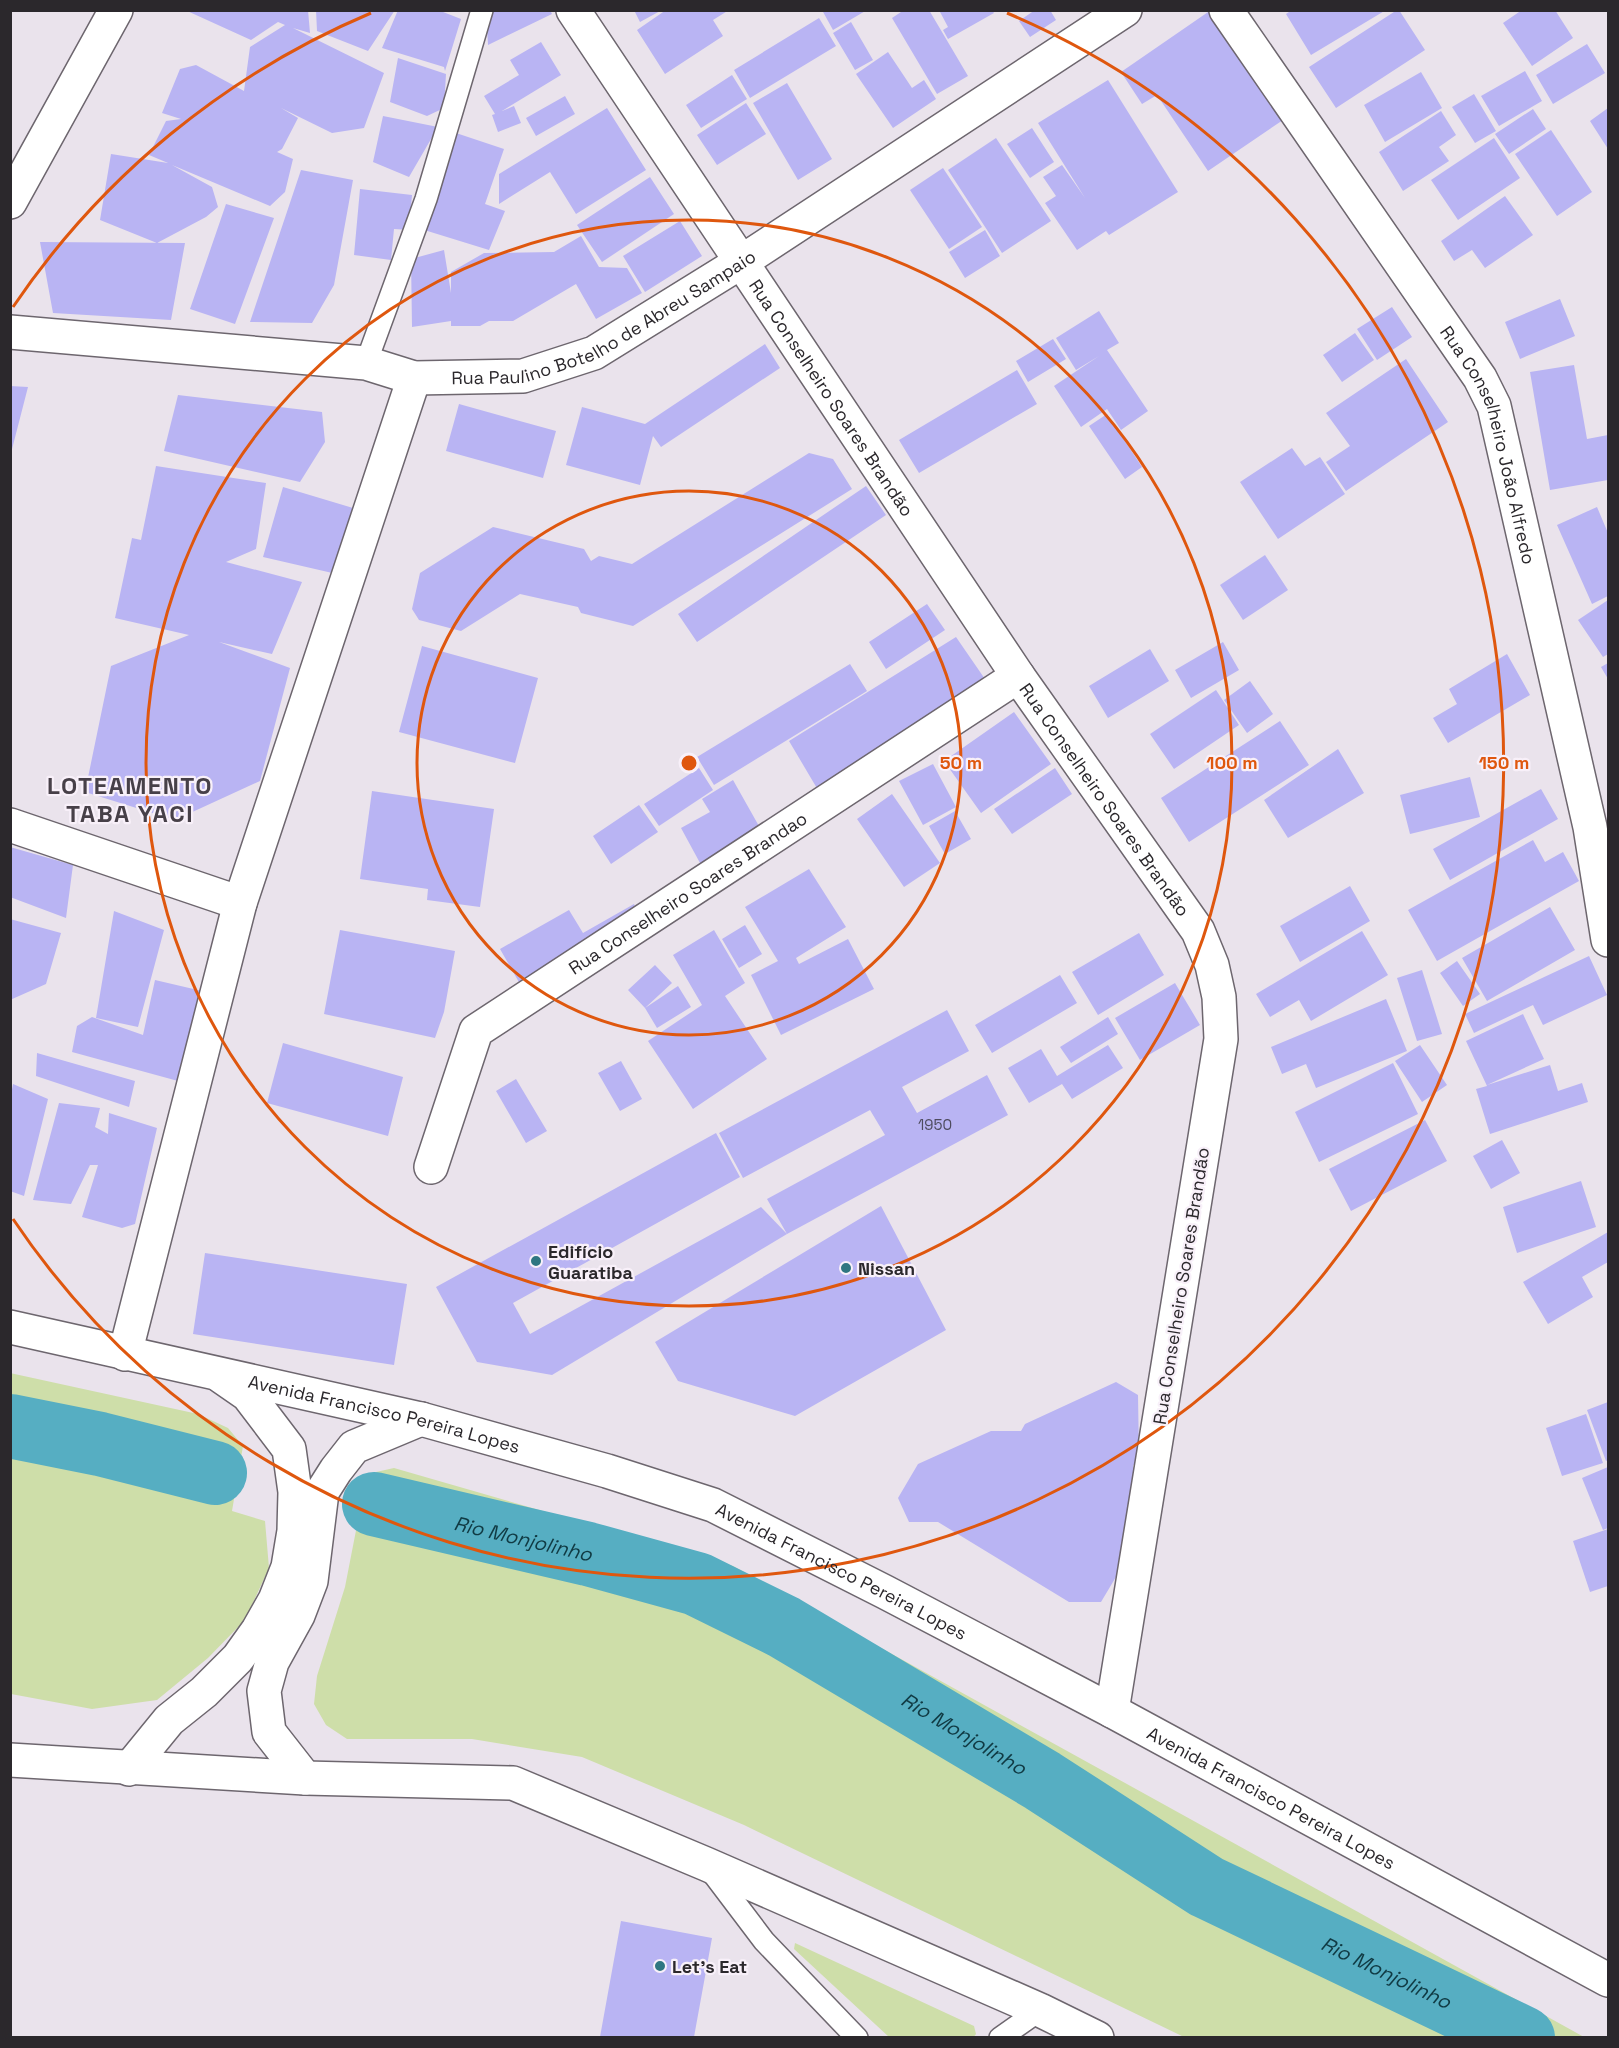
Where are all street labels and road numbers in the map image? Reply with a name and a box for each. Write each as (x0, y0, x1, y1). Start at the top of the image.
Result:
street label: Rua Paulino Botelho de Abreu Sampaio (451, 244, 760, 389)
street label: Rua Conselheiro Soares Brandão (744, 274, 919, 520)
street label: Rua Conselheiro João Alfredo (1436, 321, 1541, 566)
street label: Rua Conselheiro Soares Brandão (1015, 678, 1195, 921)
street label: Rua Conselheiro Soares Brandao (564, 806, 811, 979)
street label: Rua Conselheiro Soares Brandão (1148, 1146, 1214, 1426)
street label: Avenida Francisco Pereira Lopes (246, 1369, 523, 1458)
street label: Avenida Francisco Pereira Lopes (712, 1497, 971, 1644)
street label: Avenida Francisco Pereira Lopes (1143, 1721, 1399, 1874)

